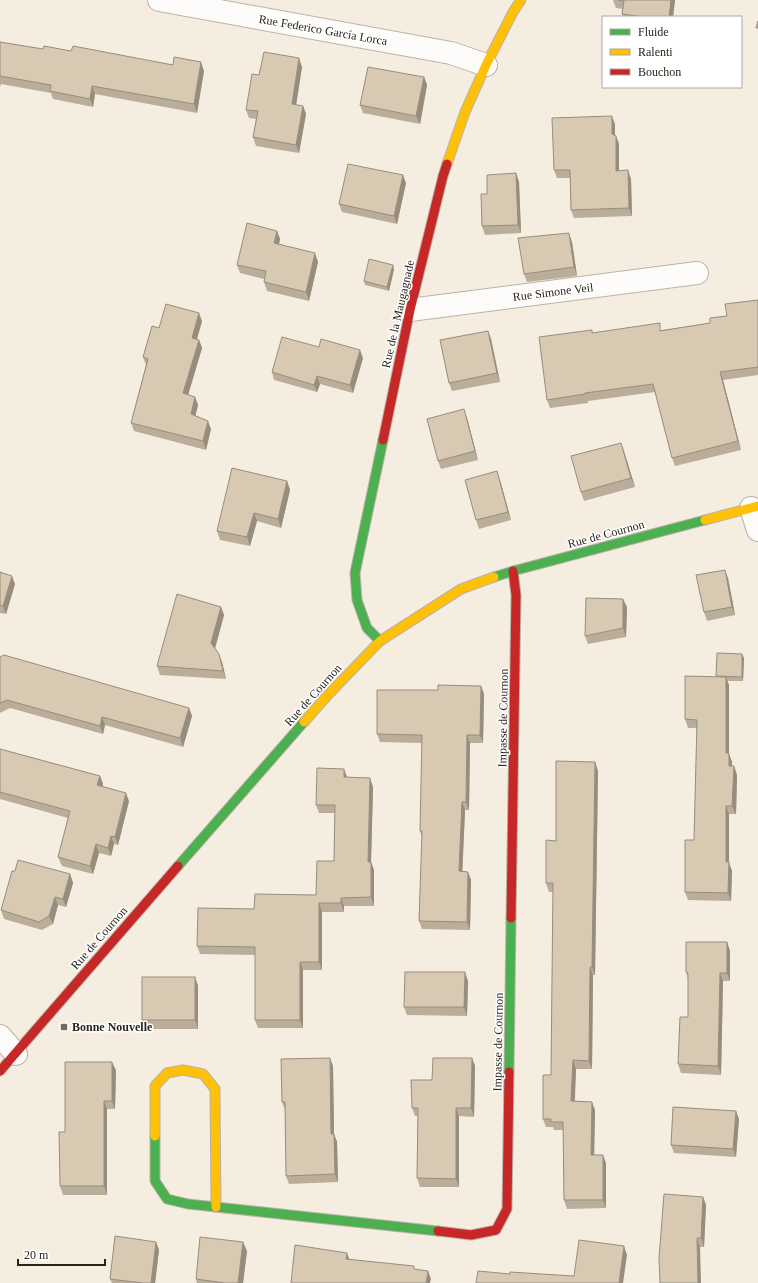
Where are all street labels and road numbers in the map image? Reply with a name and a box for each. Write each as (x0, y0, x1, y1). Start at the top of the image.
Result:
street label: Rue Federico García Lorca (258, 12, 389, 48)
street label: Rue de la Maugagnade (379, 259, 417, 369)
street label: Rue Simone Veil (512, 280, 595, 304)
street label: Rue de Cournon (566, 517, 646, 551)
street label: Rue de Cournon (281, 661, 345, 729)
street label: Impasse de Cournon (495, 669, 511, 767)
street label: Rue de Cournon (68, 904, 130, 972)
street label: Impasse de Cournon (490, 993, 506, 1091)

